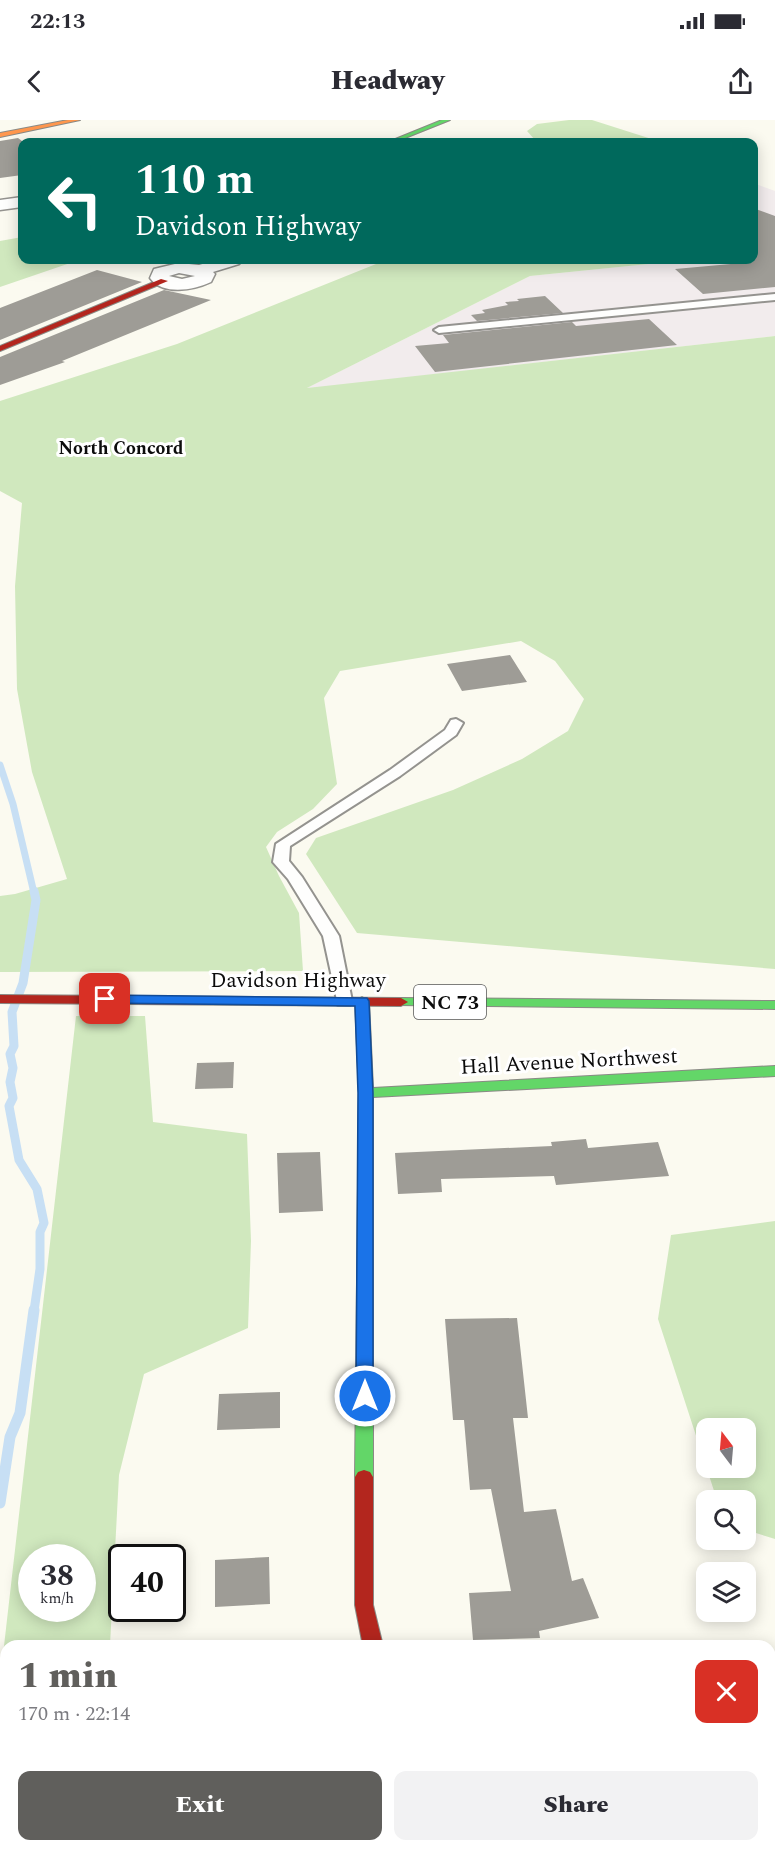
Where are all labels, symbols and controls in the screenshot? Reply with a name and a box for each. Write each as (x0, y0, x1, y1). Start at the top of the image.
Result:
text: 22:13 (30, 5, 85, 38)
text: Headway (331, 60, 444, 102)
icon: back (18, 65, 51, 98)
icon: share (724, 65, 757, 98)
text: 110 m (135, 149, 254, 212)
icon: left (36, 162, 114, 240)
text: Davidson Highway (135, 206, 361, 248)
district label: North Concord (58, 435, 184, 462)
street label: Davidson Highway (210, 965, 387, 997)
pin (79, 973, 130, 1024)
icon: arrive (88, 982, 121, 1015)
road number: NC 73 (414, 985, 486, 1019)
street label: Hall Avenue Northwest (460, 1040, 679, 1084)
position arrow (333, 1364, 397, 1428)
north arrow (696, 1418, 756, 1478)
map controls (696, 1418, 756, 1622)
button: search (696, 1490, 756, 1550)
speed limit sign: 40 (108, 1544, 186, 1622)
text: 38 (40, 1553, 74, 1599)
button: layers (696, 1562, 756, 1622)
text: km/h (40, 1587, 74, 1610)
text: 1 min (18, 1649, 118, 1704)
button: close (695, 1660, 758, 1723)
text: 170 m · 22:14 (18, 1699, 130, 1729)
button: Exit (18, 1771, 382, 1840)
button: Share (394, 1771, 758, 1840)

